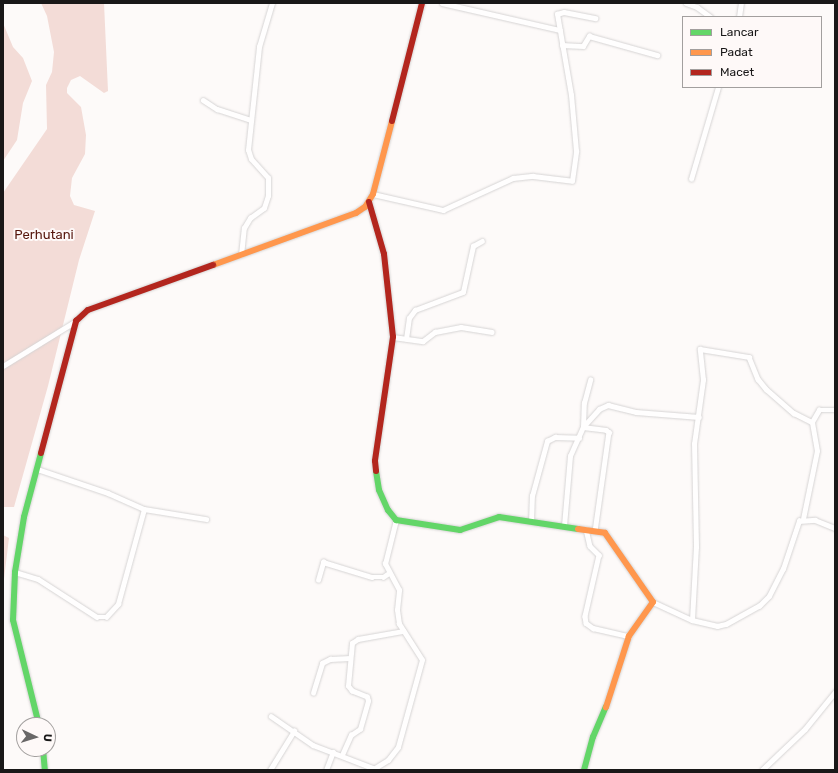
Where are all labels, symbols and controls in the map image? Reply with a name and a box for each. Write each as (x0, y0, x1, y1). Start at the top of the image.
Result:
legend (682, 16, 822, 88)
text: Lancar (720, 25, 758, 39)
text: Padat (720, 45, 753, 59)
text: Macet (720, 65, 754, 79)
park label: Perhutani (14, 227, 74, 243)
north arrow (16, 717, 56, 757)
text: U (41, 733, 54, 742)

